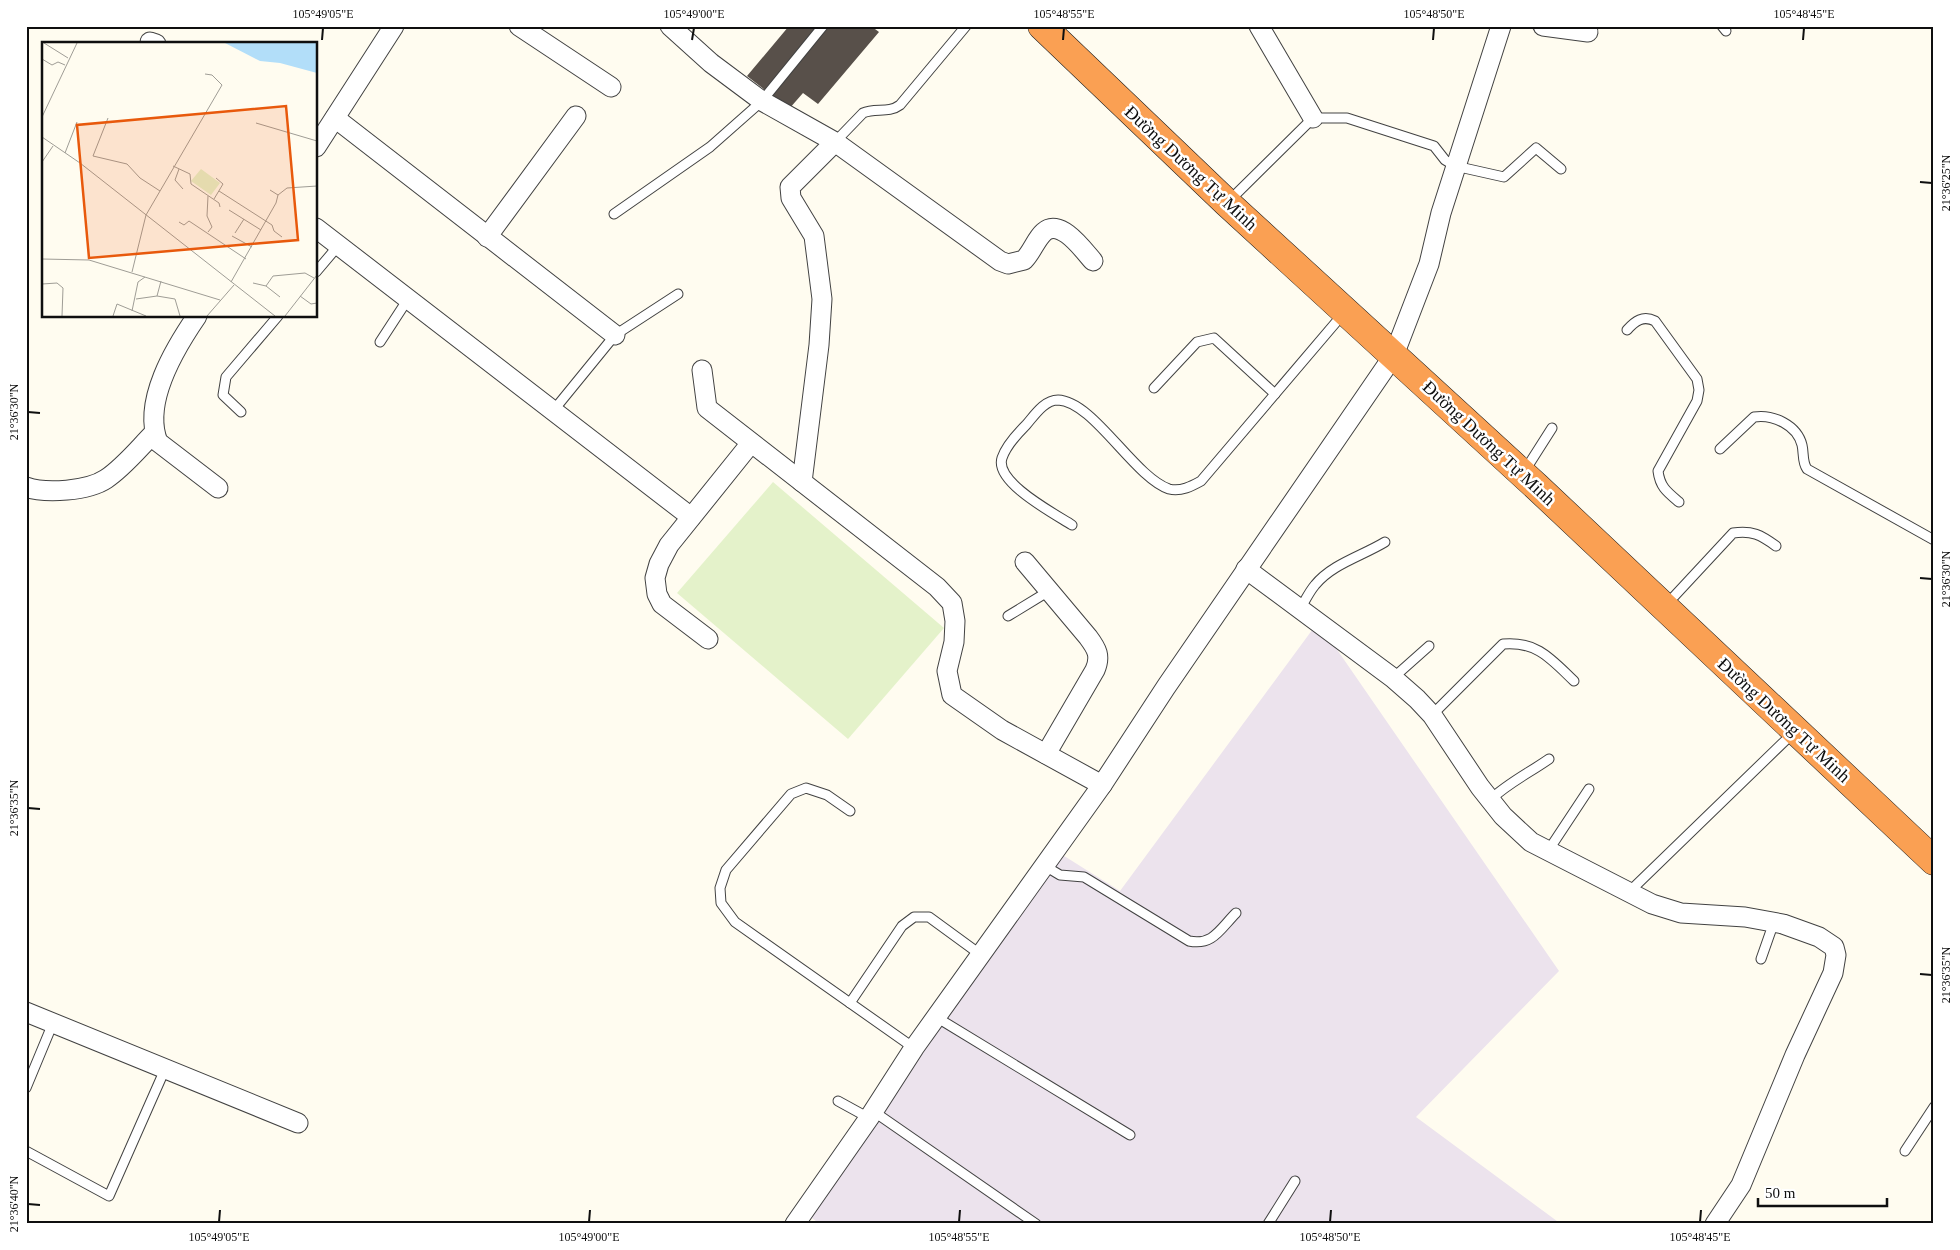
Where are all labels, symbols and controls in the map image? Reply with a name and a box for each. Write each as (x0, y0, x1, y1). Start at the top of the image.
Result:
text: 105°49'05"E (292, 7, 354, 21)
text: 105°49'00"E (663, 7, 725, 21)
text: 105°48'55"E (1033, 7, 1095, 21)
text: 105°48'50"E (1403, 7, 1465, 21)
text: 105°48'45"E (1773, 7, 1835, 21)
inset map (42, 42, 318, 318)
street label: Đường Dương Tự Minh (1121, 102, 1261, 234)
text: 21°36'25"N (1939, 154, 1953, 211)
street label: Đường Dương Tự Minh (1419, 377, 1559, 509)
text: 21°36'30"N (7, 383, 21, 440)
text: 21°36'30"N (1939, 550, 1953, 607)
street label: Đường Dương Tự Minh (1714, 654, 1854, 786)
text: 21°36'35"N (7, 779, 21, 836)
text: 21°36'35"N (1939, 946, 1953, 1003)
text: 21°36'40"N (7, 1175, 21, 1232)
scale bar (1758, 1175, 1886, 1207)
text: 50 m (1765, 1185, 1796, 1201)
text: 105°49'05"E (188, 1230, 250, 1244)
text: 105°49'00"E (558, 1230, 620, 1244)
text: 105°48'55"E (928, 1230, 990, 1244)
text: 105°48'50"E (1299, 1230, 1361, 1244)
text: 105°48'45"E (1669, 1230, 1731, 1244)

